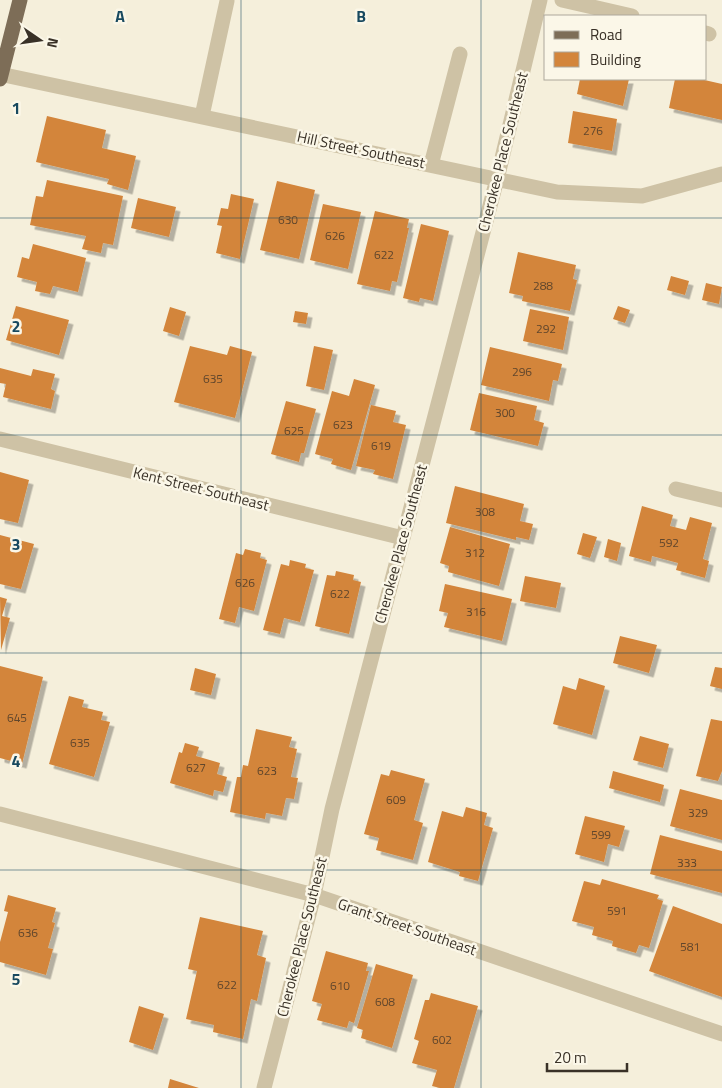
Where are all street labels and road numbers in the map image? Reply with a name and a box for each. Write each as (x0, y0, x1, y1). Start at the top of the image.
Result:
street label: Cherokee Place Southeast (472, 69, 534, 234)
street label: Hill Street Southeast (295, 125, 428, 174)
street label: Kent Street Southeast (131, 461, 272, 517)
street label: Cherokee Place Southeast (368, 461, 433, 626)
street label: Cherokee Place Southeast (271, 854, 333, 1019)
street label: Grant Street Southeast (335, 892, 480, 961)

